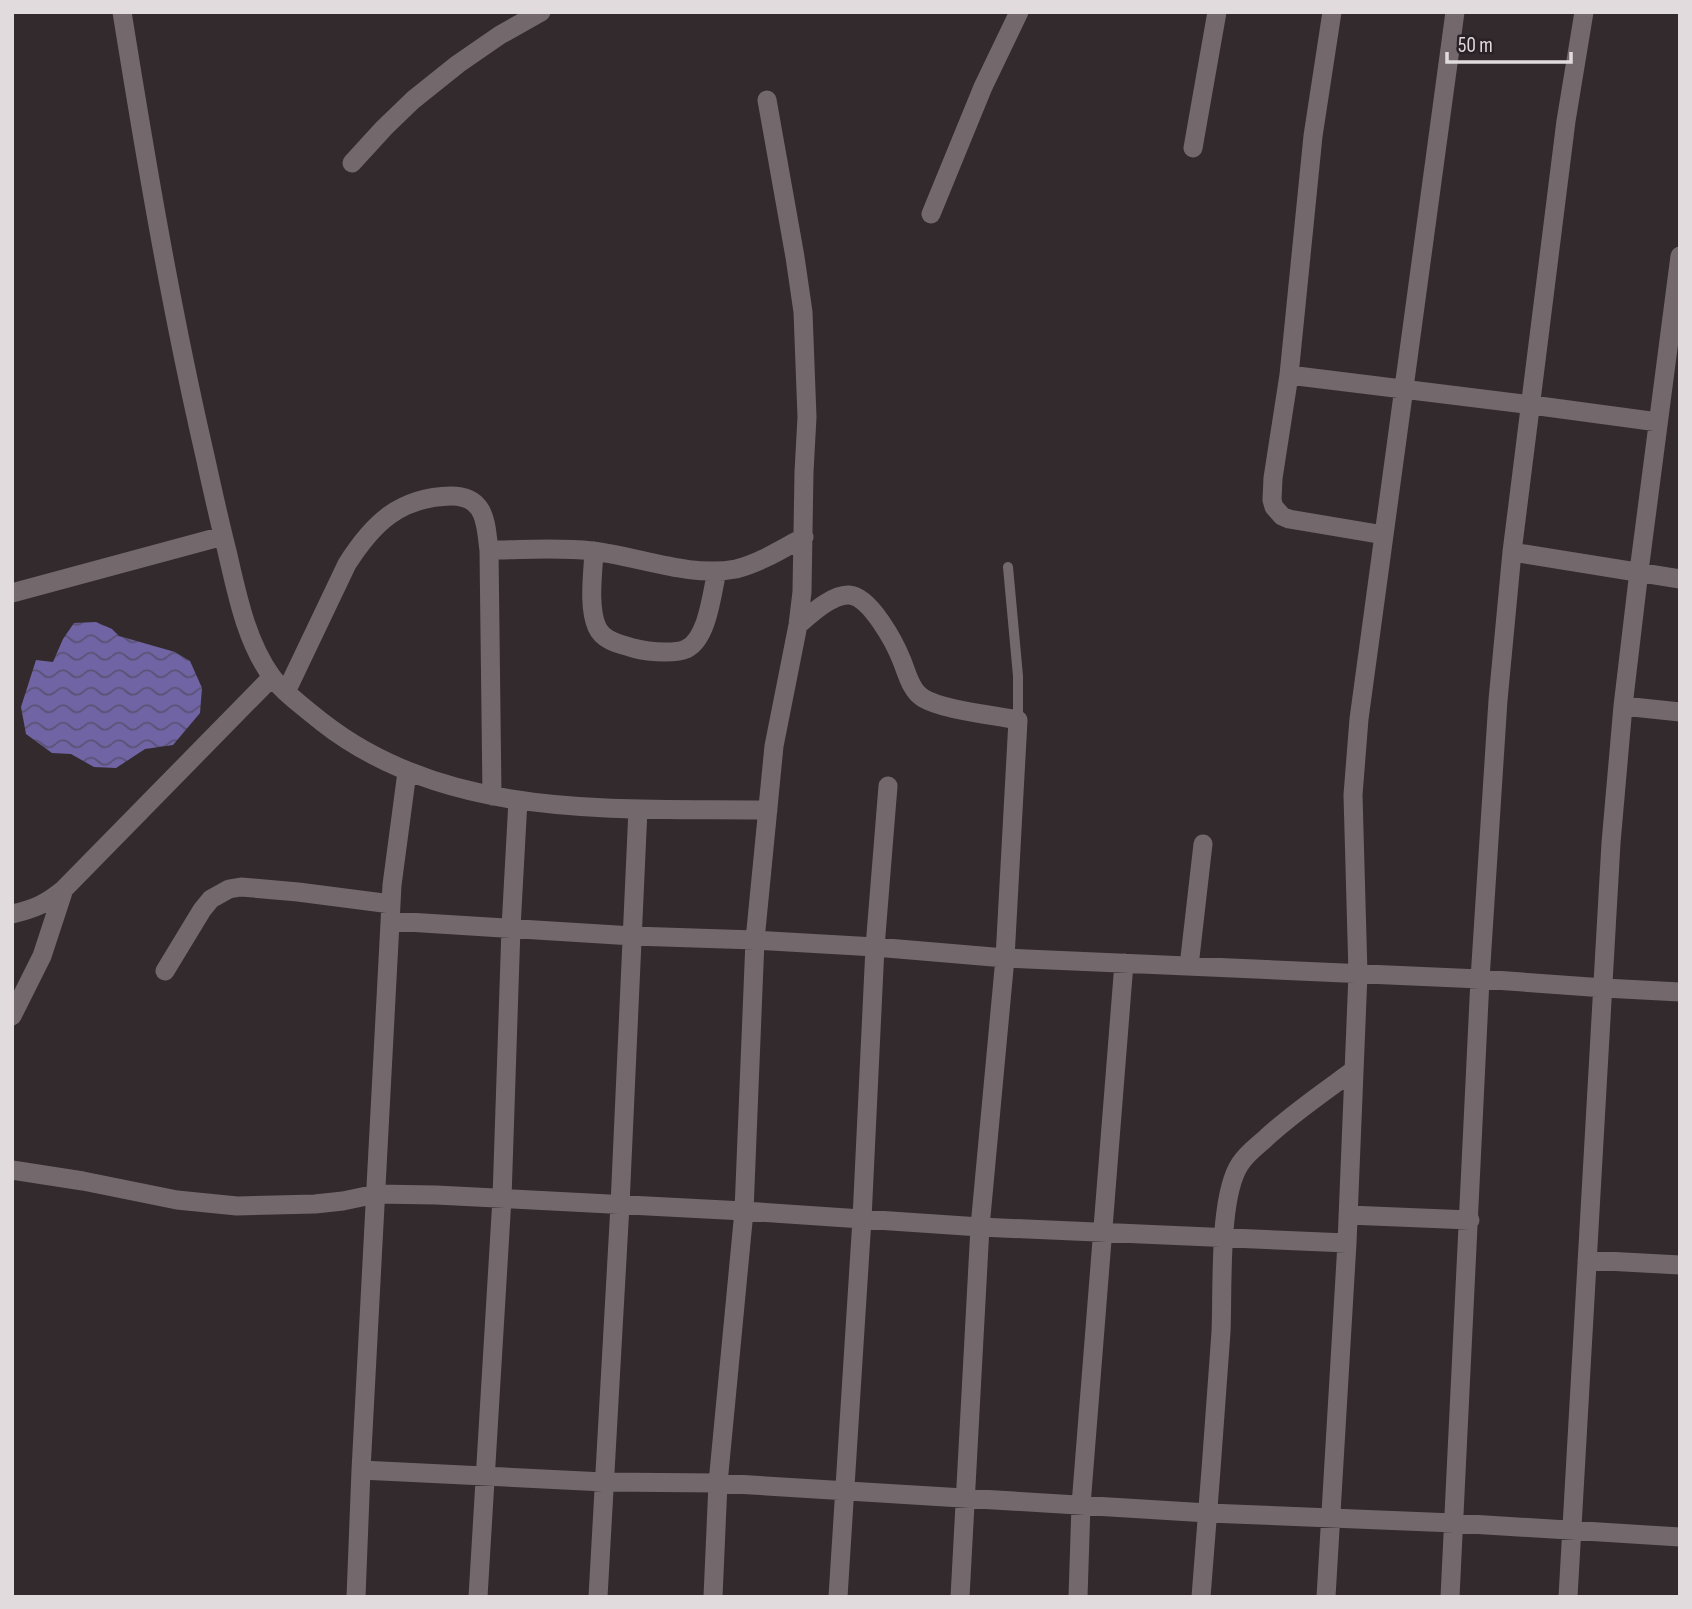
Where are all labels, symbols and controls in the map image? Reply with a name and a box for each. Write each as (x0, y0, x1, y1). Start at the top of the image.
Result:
scale bar (1447, 21, 1571, 65)
text: 50 m (1458, 33, 1493, 58)

